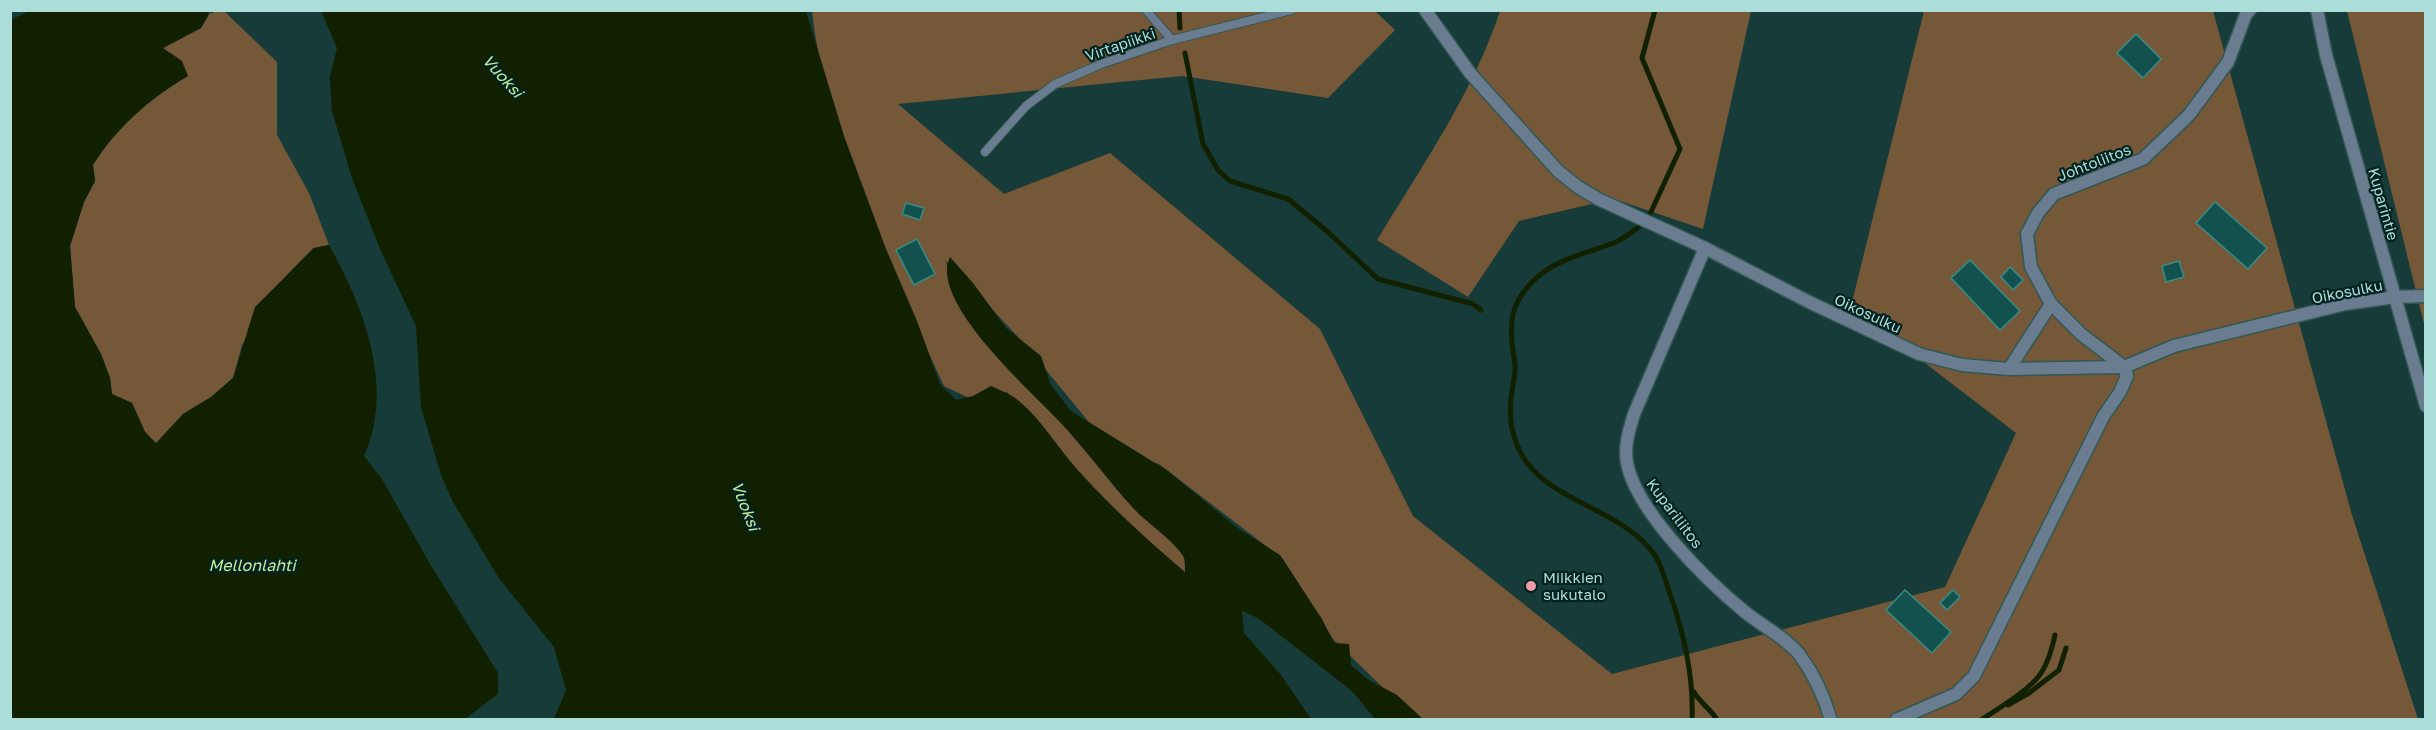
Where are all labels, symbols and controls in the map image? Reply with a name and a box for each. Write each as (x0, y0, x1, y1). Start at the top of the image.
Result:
street label: Virtapiikki (1083, 24, 1157, 64)
water label: Vuoksi (478, 50, 529, 103)
street label: Johtoliitos (2055, 140, 2133, 184)
street label: Kuparintie (2365, 166, 2403, 243)
street label: Oikosulku (2310, 275, 2384, 307)
street label: Oikosulku (1832, 290, 1904, 336)
street label: Kupariliitos (1643, 475, 1707, 551)
water label: Vuoksi (727, 479, 765, 535)
water label: Mellonlahti (208, 555, 297, 575)
place label: Miikkien sukutalo (1543, 568, 1606, 603)
marker: Miikkien sukutalo (1524, 579, 1538, 593)

